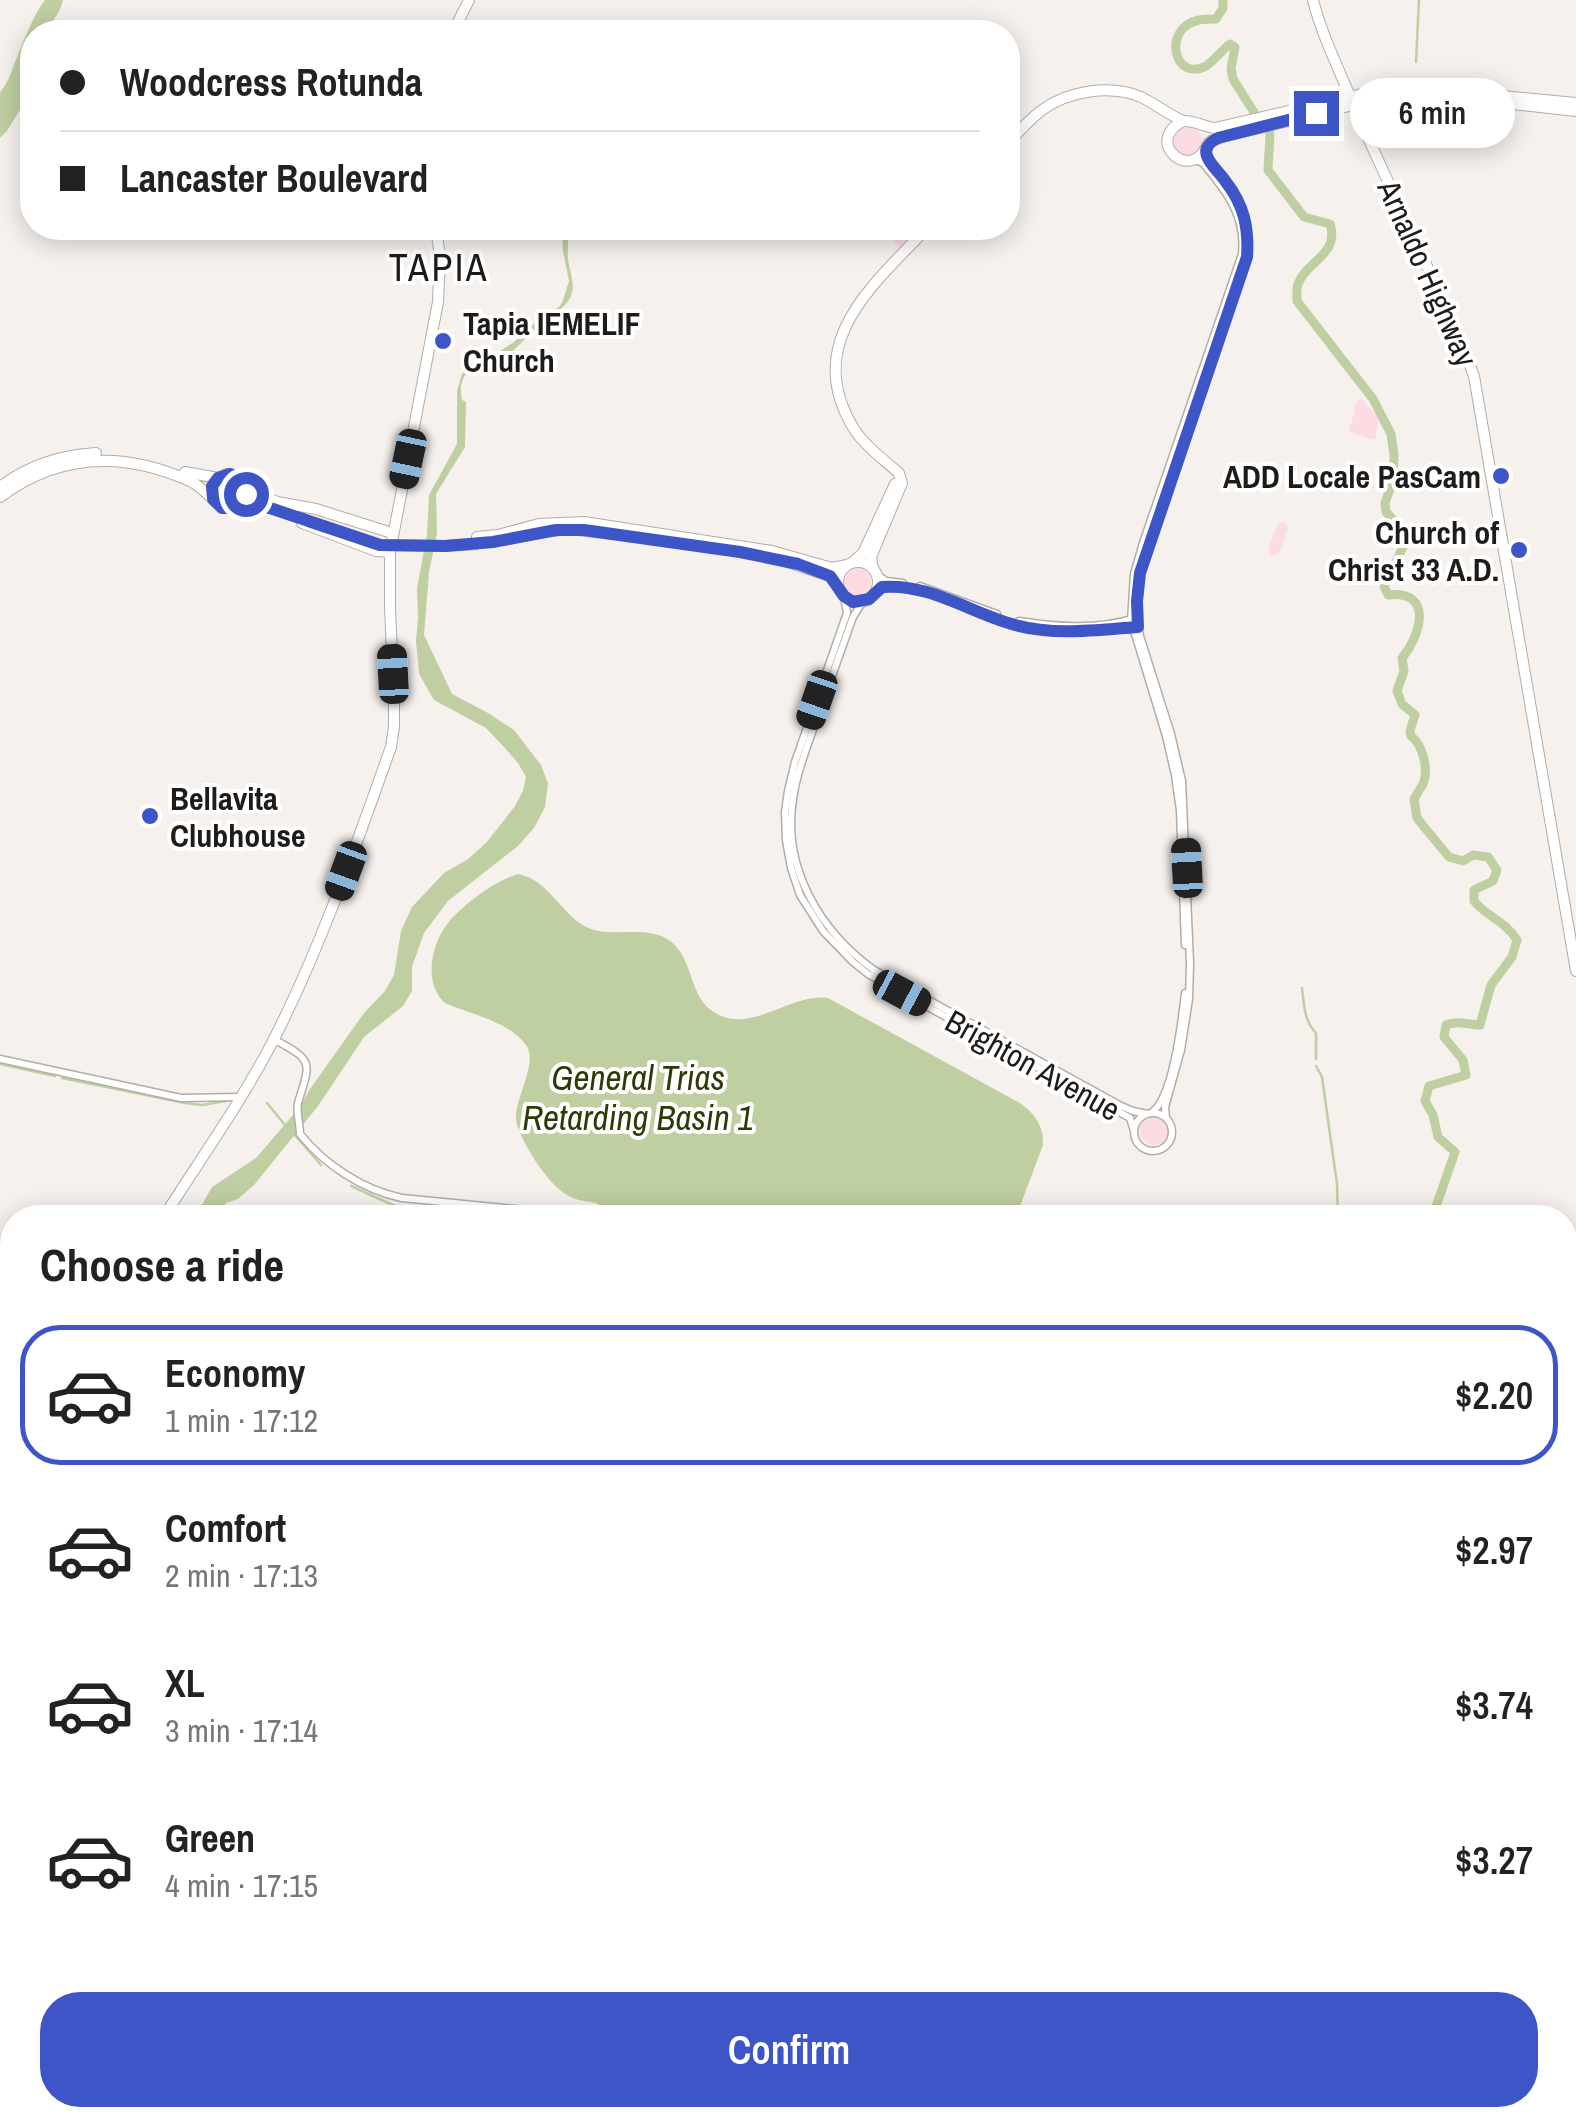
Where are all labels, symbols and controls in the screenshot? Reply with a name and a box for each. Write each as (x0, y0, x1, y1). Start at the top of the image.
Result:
text: Woodcress Rotunda (120, 57, 422, 108)
callout: 6 min (1351, 78, 1516, 148)
route end (1294, 91, 1339, 136)
text: 6 min (1399, 91, 1466, 134)
text: Lancaster Boulevard (120, 153, 428, 204)
street label: Arnaldo Highway (1367, 172, 1488, 373)
district label: TAPIA (389, 242, 489, 293)
place label: Tapia IEMELIF Church (463, 302, 640, 382)
marker: Tapia IEMELIF Church (432, 330, 454, 352)
car (387, 427, 429, 491)
place label: ADD Locale PasCam (1223, 455, 1481, 498)
marker: ADD Locale PasCam (1490, 465, 1512, 487)
route start (224, 472, 269, 517)
place label: Church of Christ 33 A.D. (1328, 511, 1499, 591)
marker: Church of Christ 33 A.D. (1508, 539, 1530, 561)
car (376, 643, 410, 705)
car (793, 667, 841, 733)
place label: Bellavita Clubhouse (170, 777, 306, 857)
marker: Bellavita Clubhouse (139, 805, 161, 827)
car (1170, 837, 1204, 899)
car (322, 838, 370, 904)
car (868, 966, 936, 1020)
street label: Brighton Avenue (938, 999, 1128, 1131)
water label: General Trias Retarding Basin 1 (522, 1054, 754, 1141)
text: Choose a ride (40, 1234, 284, 1295)
text: Economy (165, 1348, 305, 1399)
icon: car (45, 1350, 135, 1440)
text: $2.20 (1455, 1370, 1533, 1421)
text: 1 min · 17:12 (165, 1399, 318, 1442)
text: Comfort (165, 1503, 286, 1554)
icon: car (45, 1505, 135, 1595)
text: $2.97 (1455, 1525, 1533, 1576)
text: 2 min · 17:13 (165, 1554, 318, 1597)
text: XL (165, 1658, 205, 1709)
icon: car (45, 1660, 135, 1750)
text: $3.74 (1455, 1680, 1533, 1731)
text: 3 min · 17:14 (165, 1709, 318, 1752)
text: Green (165, 1813, 255, 1864)
icon: car (45, 1815, 135, 1905)
text: $3.27 (1455, 1835, 1533, 1886)
text: 4 min · 17:15 (165, 1864, 318, 1907)
button: Confirm (40, 1992, 1538, 2107)

